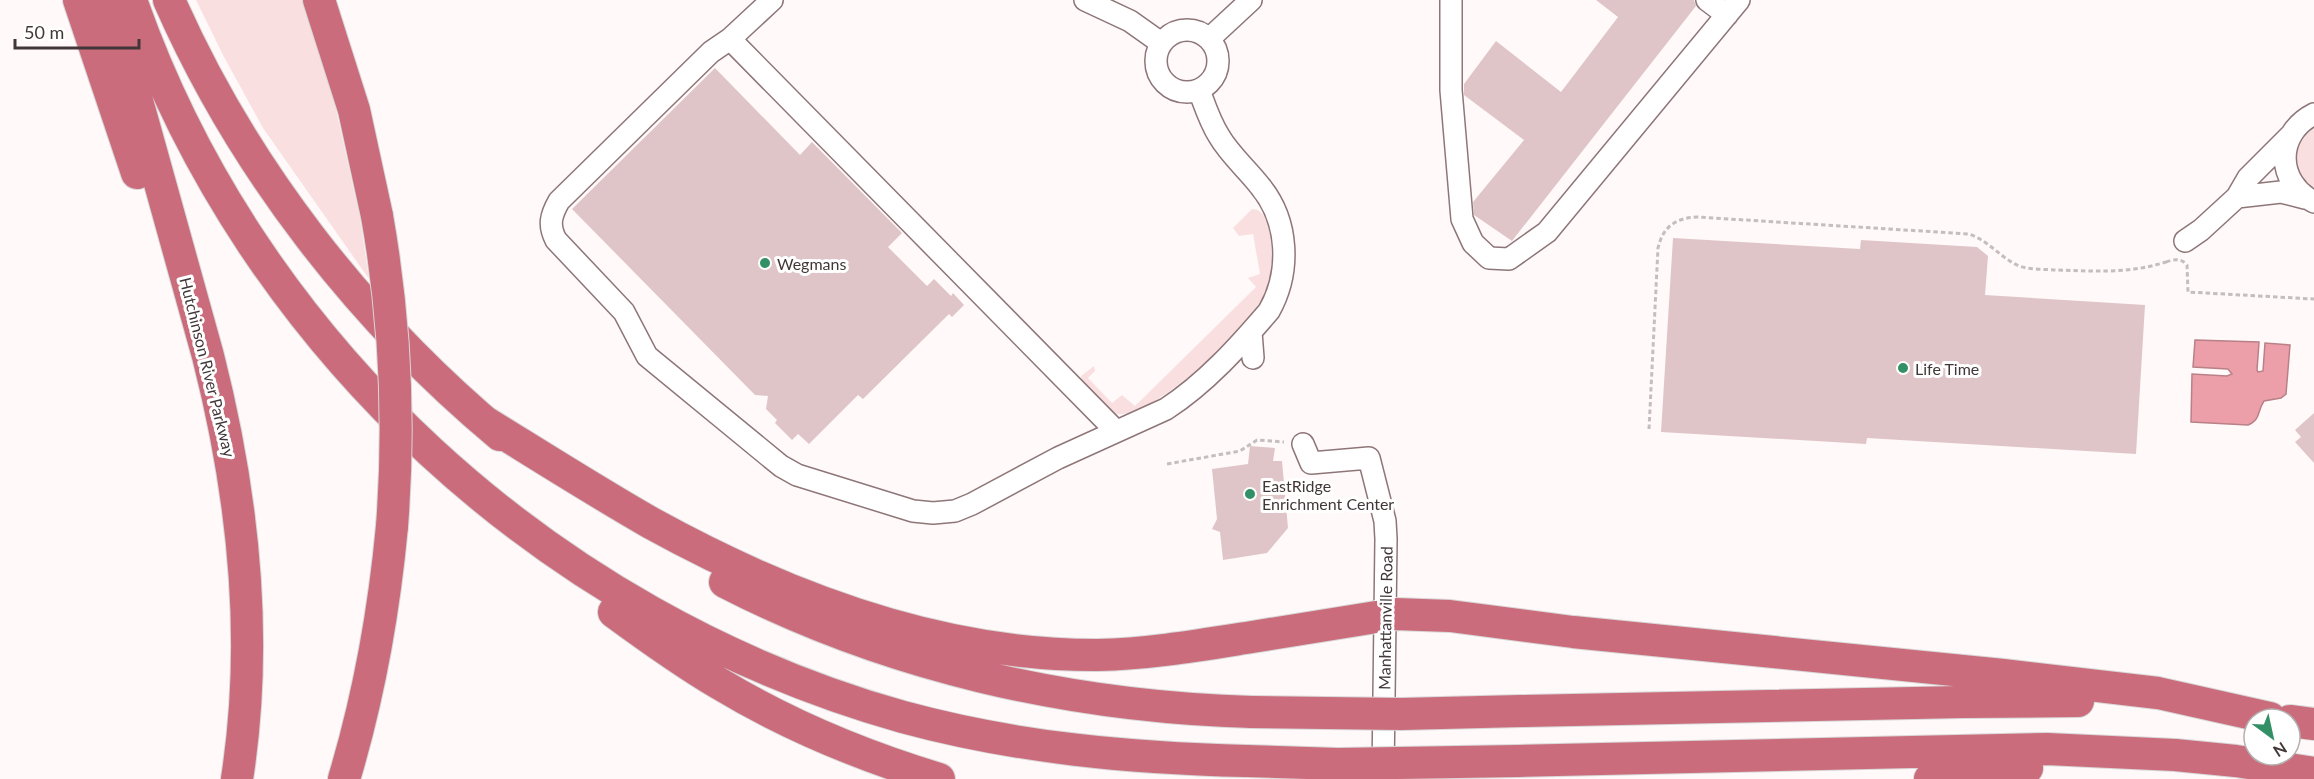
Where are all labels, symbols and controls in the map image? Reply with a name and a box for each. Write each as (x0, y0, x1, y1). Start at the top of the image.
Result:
scale bar (15, 12, 140, 50)
text: 50 m (24, 21, 64, 43)
place label: Wegmans (777, 254, 846, 273)
marker: Wegmans (758, 256, 772, 270)
street label: Hutchinson River Parkway (176, 275, 240, 460)
place label: Life Time (1915, 359, 1979, 378)
marker: Life Time (1896, 361, 1910, 375)
place label: EastRidge Enrichment Center (1262, 476, 1394, 513)
marker: EastRidge Enrichment Center (1243, 487, 1257, 501)
street label: Manhattanville Road (1374, 546, 1396, 690)
north arrow (2242, 707, 2302, 767)
text: N (2270, 739, 2291, 761)

